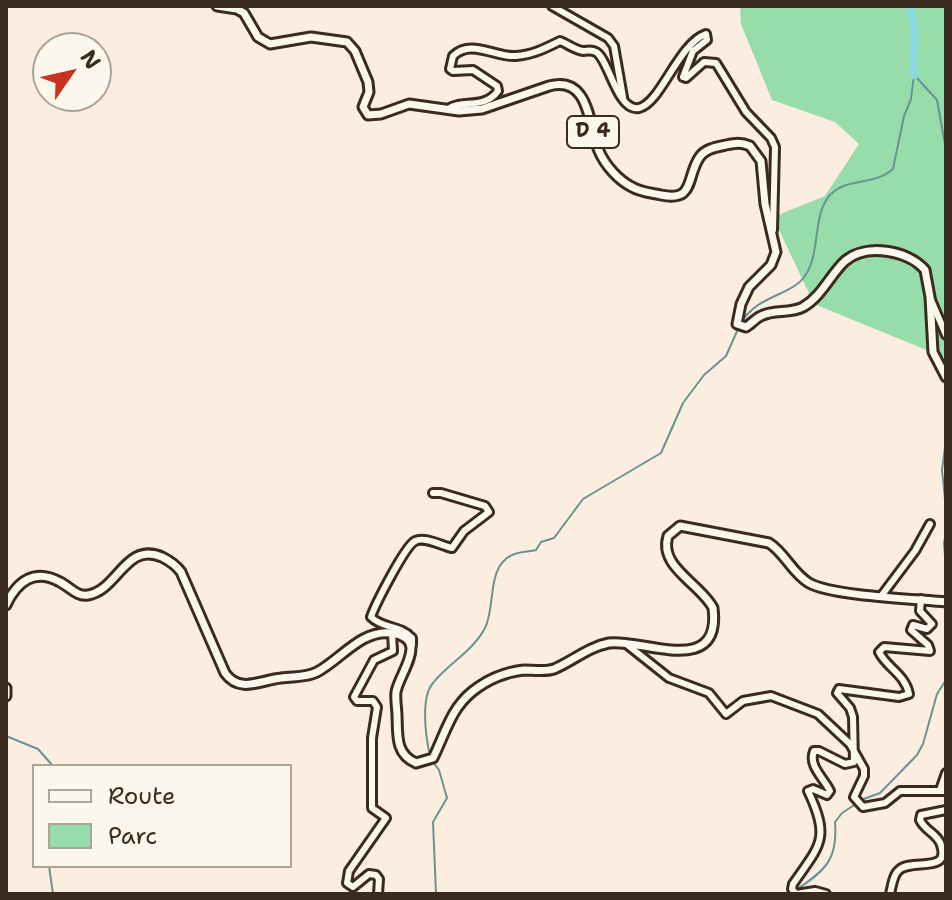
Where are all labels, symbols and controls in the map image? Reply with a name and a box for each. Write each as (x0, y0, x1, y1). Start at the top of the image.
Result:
north arrow (32, 32, 112, 112)
text: N (74, 44, 108, 75)
road number: D 4 (567, 116, 619, 148)
legend (32, 764, 292, 868)
text: Route (108, 780, 176, 812)
text: Parc (108, 820, 157, 852)

